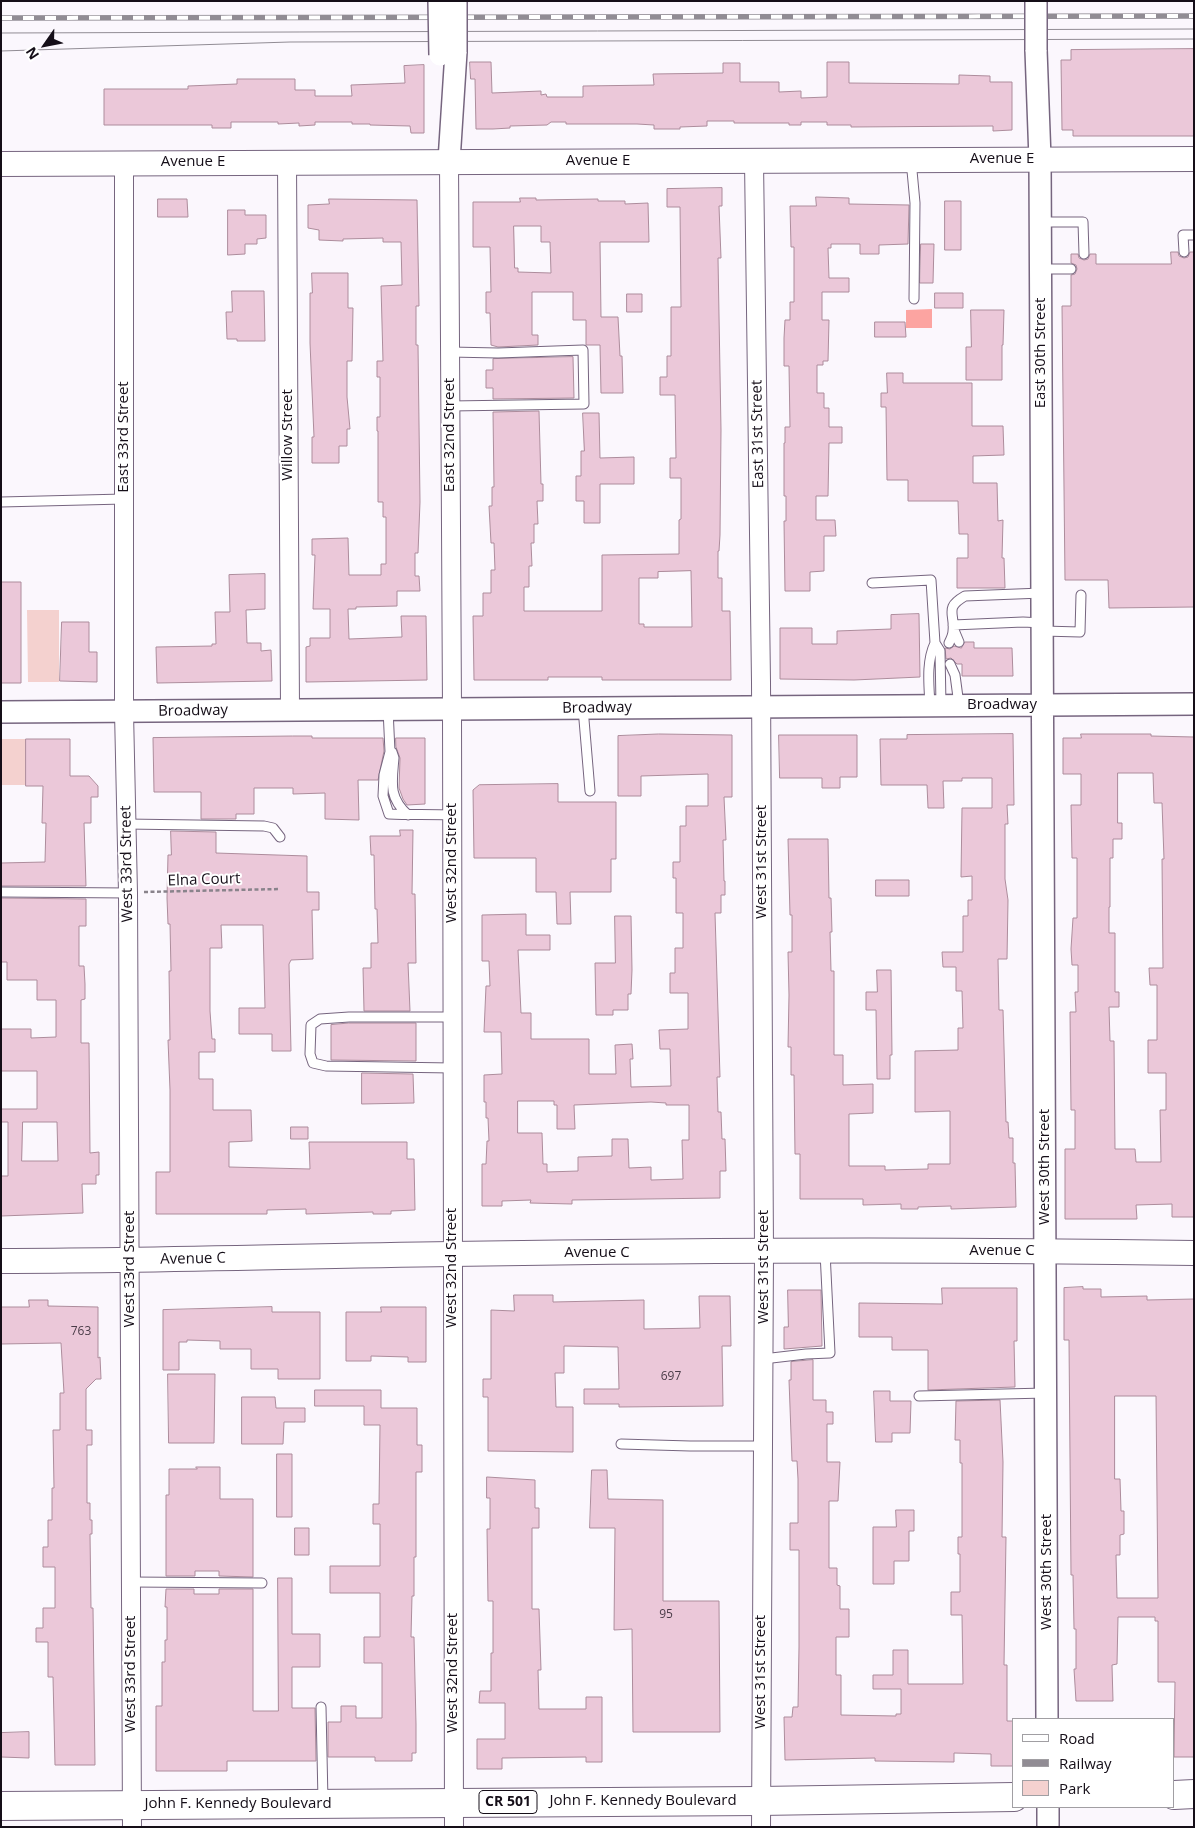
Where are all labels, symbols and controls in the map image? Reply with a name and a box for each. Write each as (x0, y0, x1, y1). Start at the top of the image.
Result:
north arrow (20, 20, 70, 70)
text: N (21, 43, 43, 63)
street label: Avenue E (970, 150, 1034, 168)
street label: Avenue E (566, 152, 630, 170)
street label: Avenue E (161, 153, 225, 171)
street label: East 30th Street (1032, 298, 1050, 408)
street label: East 32nd Street (441, 378, 459, 492)
street label: East 31st Street (748, 380, 768, 488)
street label: East 33rd Street (115, 381, 133, 493)
street label: Willow Street (279, 389, 297, 481)
street label: Broadway (967, 696, 1037, 714)
street label: Broadway (562, 698, 632, 718)
street label: Broadway (158, 701, 228, 721)
street label: West 32nd Street (443, 803, 461, 923)
street label: West 33rd Street (117, 805, 137, 923)
street label: West 31st Street (753, 805, 771, 919)
street label: Elna Court (167, 870, 241, 890)
street label: West 30th Street (1036, 1109, 1054, 1225)
street label: West 32nd Street (443, 1208, 461, 1328)
street label: West 31st Street (755, 1210, 773, 1324)
street label: West 33rd Street (121, 1211, 139, 1327)
street label: Avenue C (969, 1242, 1035, 1260)
street label: Avenue C (564, 1244, 630, 1262)
street label: Avenue C (160, 1249, 226, 1269)
house number: 763 (71, 1325, 91, 1339)
house number: 697 (661, 1370, 681, 1384)
street label: West 30th Street (1038, 1514, 1056, 1630)
house number: 95 (659, 1608, 673, 1622)
street label: West 32nd Street (444, 1613, 462, 1733)
street label: West 31st Street (752, 1615, 770, 1729)
street label: West 33rd Street (122, 1616, 140, 1732)
legend (1012, 1718, 1175, 1808)
text: Road (1059, 1728, 1095, 1748)
text: Railway (1059, 1753, 1112, 1773)
text: Park (1059, 1778, 1090, 1798)
road number: CR 501 (479, 1790, 537, 1814)
street label: John F. Kennedy Boulevard (549, 1792, 737, 1810)
street label: John F. Kennedy Boulevard (144, 1795, 332, 1813)

